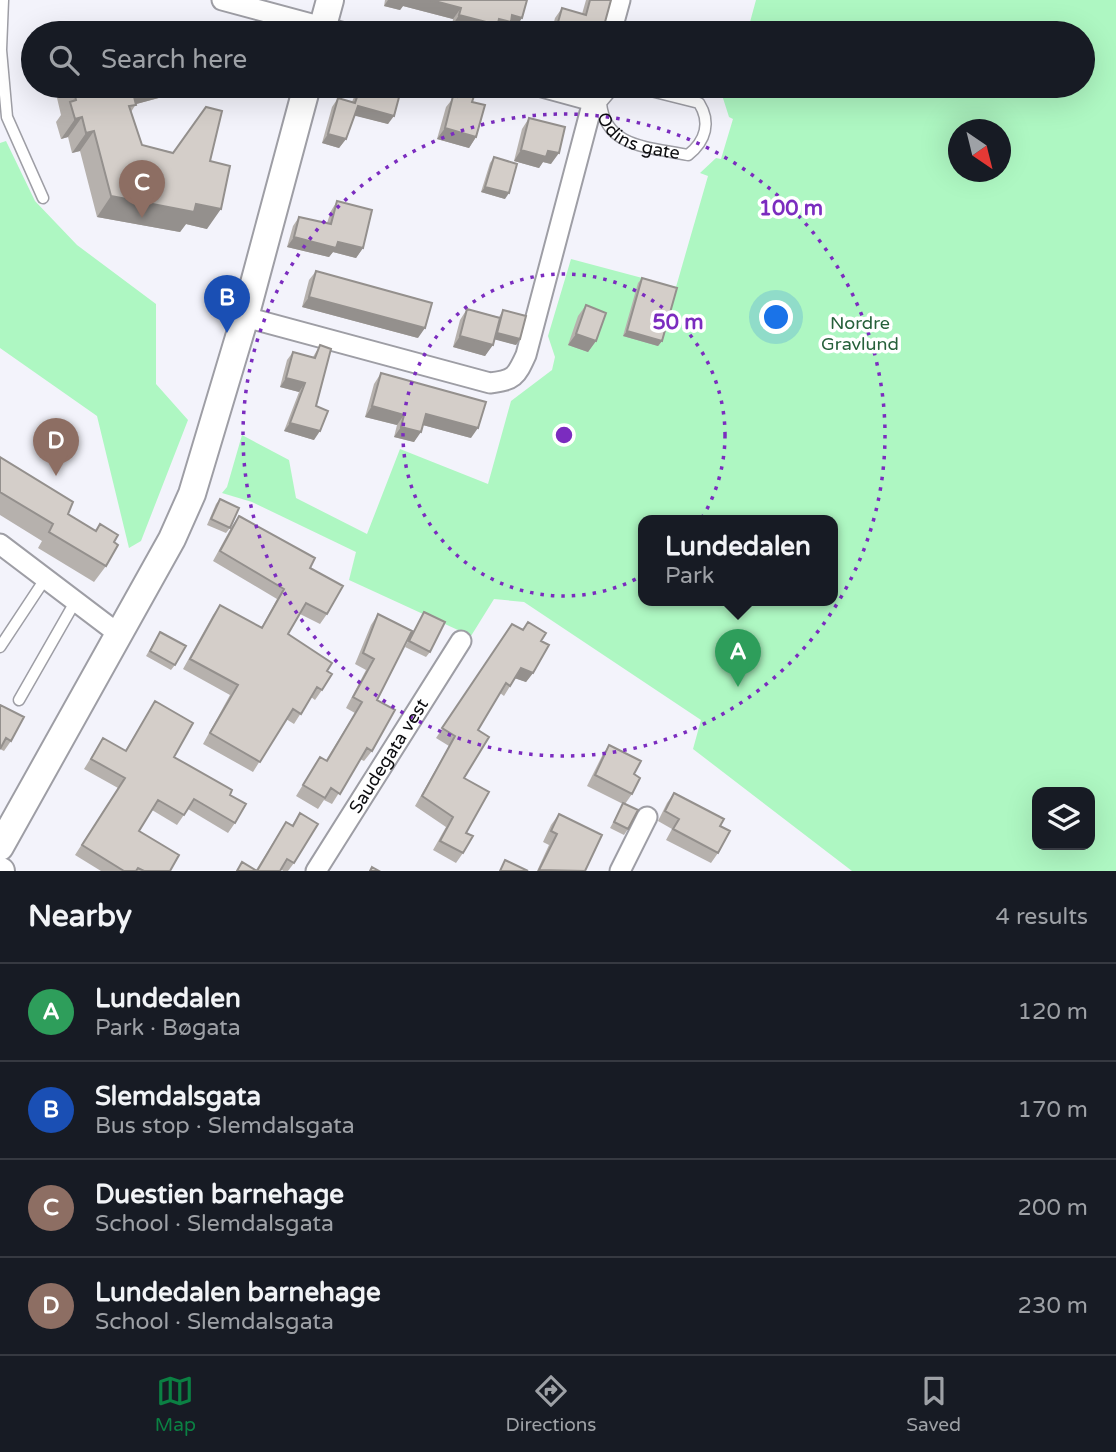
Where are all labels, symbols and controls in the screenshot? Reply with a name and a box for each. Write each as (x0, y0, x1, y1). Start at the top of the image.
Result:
search box (21, 21, 1095, 98)
icon: search (45, 41, 83, 79)
text: Search here (101, 44, 247, 75)
street label: Odins gate (592, 109, 682, 164)
north arrow (948, 119, 1011, 182)
pin: C (119, 160, 165, 218)
text: 100 m (759, 196, 823, 221)
pin: B (204, 275, 250, 333)
your location (759, 300, 793, 334)
text: 50 m (652, 310, 704, 335)
park label: Nordre Gravlund (821, 312, 899, 355)
pin: D (33, 418, 79, 476)
centre of rings (552, 423, 576, 447)
popup (638, 515, 838, 606)
text: Lundedalen (665, 531, 811, 562)
text: Park (665, 562, 714, 590)
pin: A (715, 629, 761, 687)
street label: Saudegata vest (344, 694, 433, 818)
map controls (1032, 787, 1095, 850)
button: layers (1032, 787, 1095, 850)
text: Nearby (28, 898, 132, 935)
text: 4 results (995, 903, 1088, 931)
text: Lundedalen (95, 983, 241, 1014)
text: A (42, 998, 60, 1026)
text: 120 m (1018, 998, 1088, 1026)
text: Park · Bøgata (95, 1014, 241, 1042)
text: Slemdalsgata (95, 1081, 261, 1112)
text: B (43, 1096, 59, 1124)
text: 170 m (1018, 1096, 1088, 1124)
text: Bus stop · Slemdalsgata (95, 1112, 355, 1140)
text: Duestien barnehage (95, 1179, 344, 1210)
text: C (43, 1194, 59, 1222)
text: 200 m (1018, 1194, 1088, 1222)
text: School · Slemdalsgata (95, 1210, 334, 1238)
text: Lundedalen barnehage (95, 1277, 381, 1308)
text: D (42, 1292, 60, 1320)
text: 230 m (1018, 1292, 1088, 1320)
text: School · Slemdalsgata (95, 1308, 334, 1336)
tab: Map (155, 1372, 196, 1436)
tab: Directions (506, 1372, 597, 1436)
tab: Saved (906, 1372, 961, 1436)

